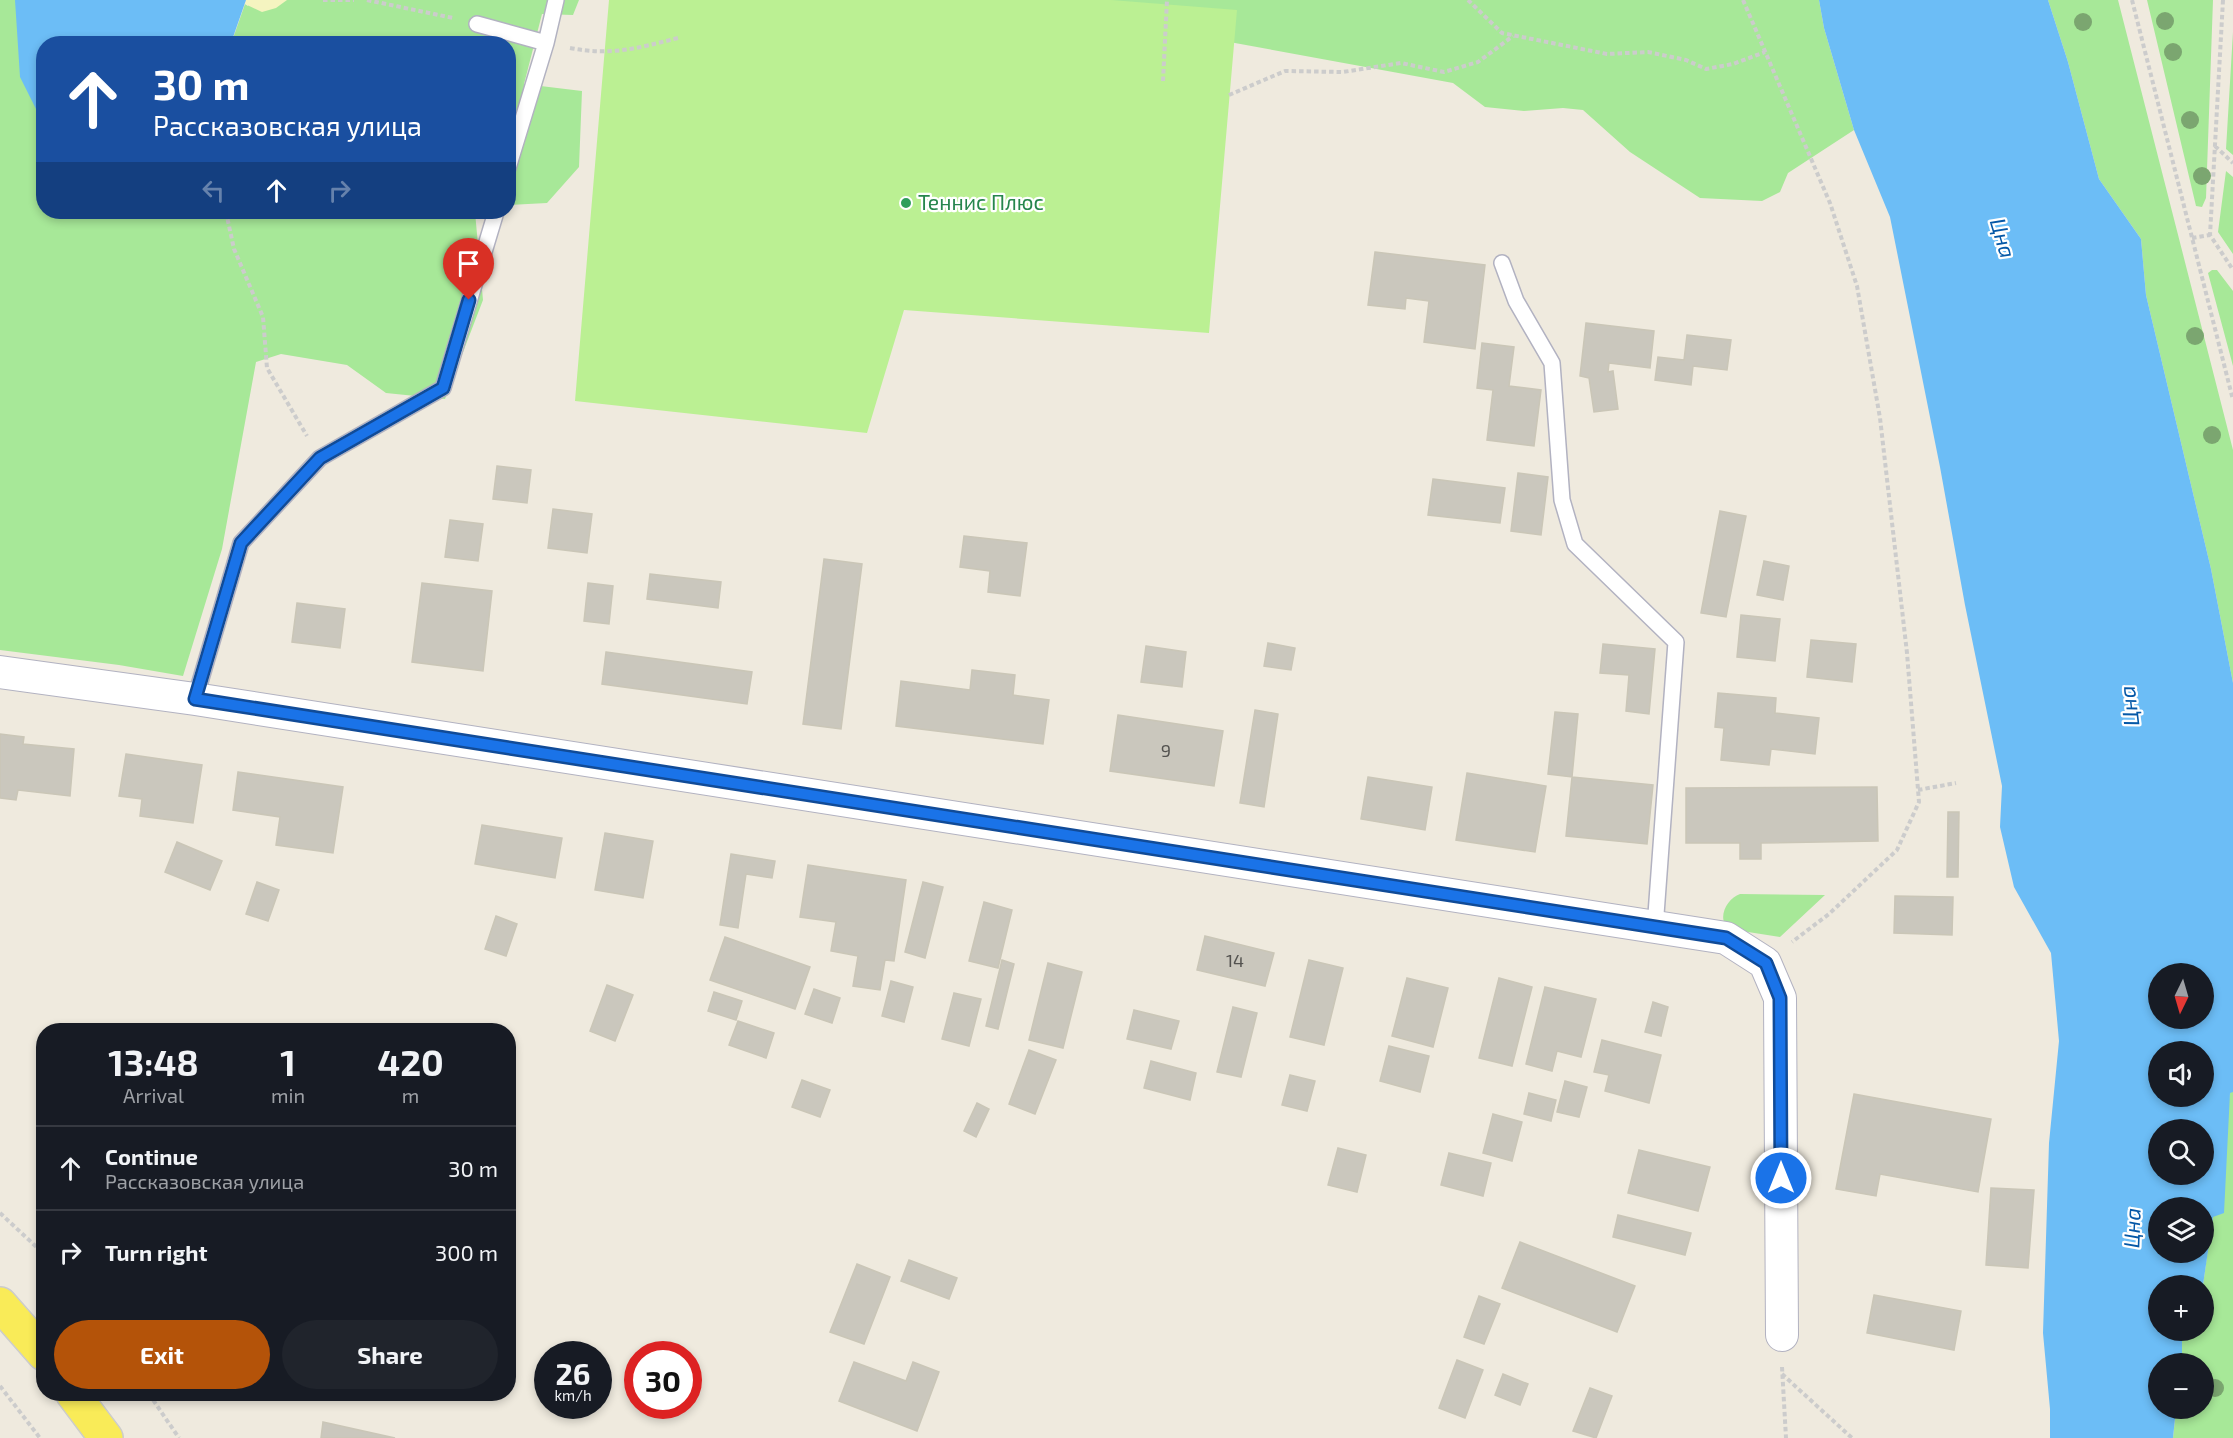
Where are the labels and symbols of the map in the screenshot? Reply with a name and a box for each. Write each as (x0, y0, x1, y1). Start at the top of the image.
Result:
place label: Теннис Плюс (918, 189, 1044, 214)
marker: Теннис Плюс (899, 196, 913, 210)
water label: Цна (1986, 215, 2022, 261)
pin (443, 238, 494, 300)
water label: Цна (2113, 684, 2143, 728)
house number: 9 (1161, 739, 1171, 761)
house number: 14 (1226, 949, 1244, 971)
north arrow (2148, 963, 2214, 1029)
position arrow (1749, 1146, 1813, 1210)
water label: Цна (2117, 1207, 2145, 1249)
speed limit sign: 30 (624, 1341, 702, 1419)

